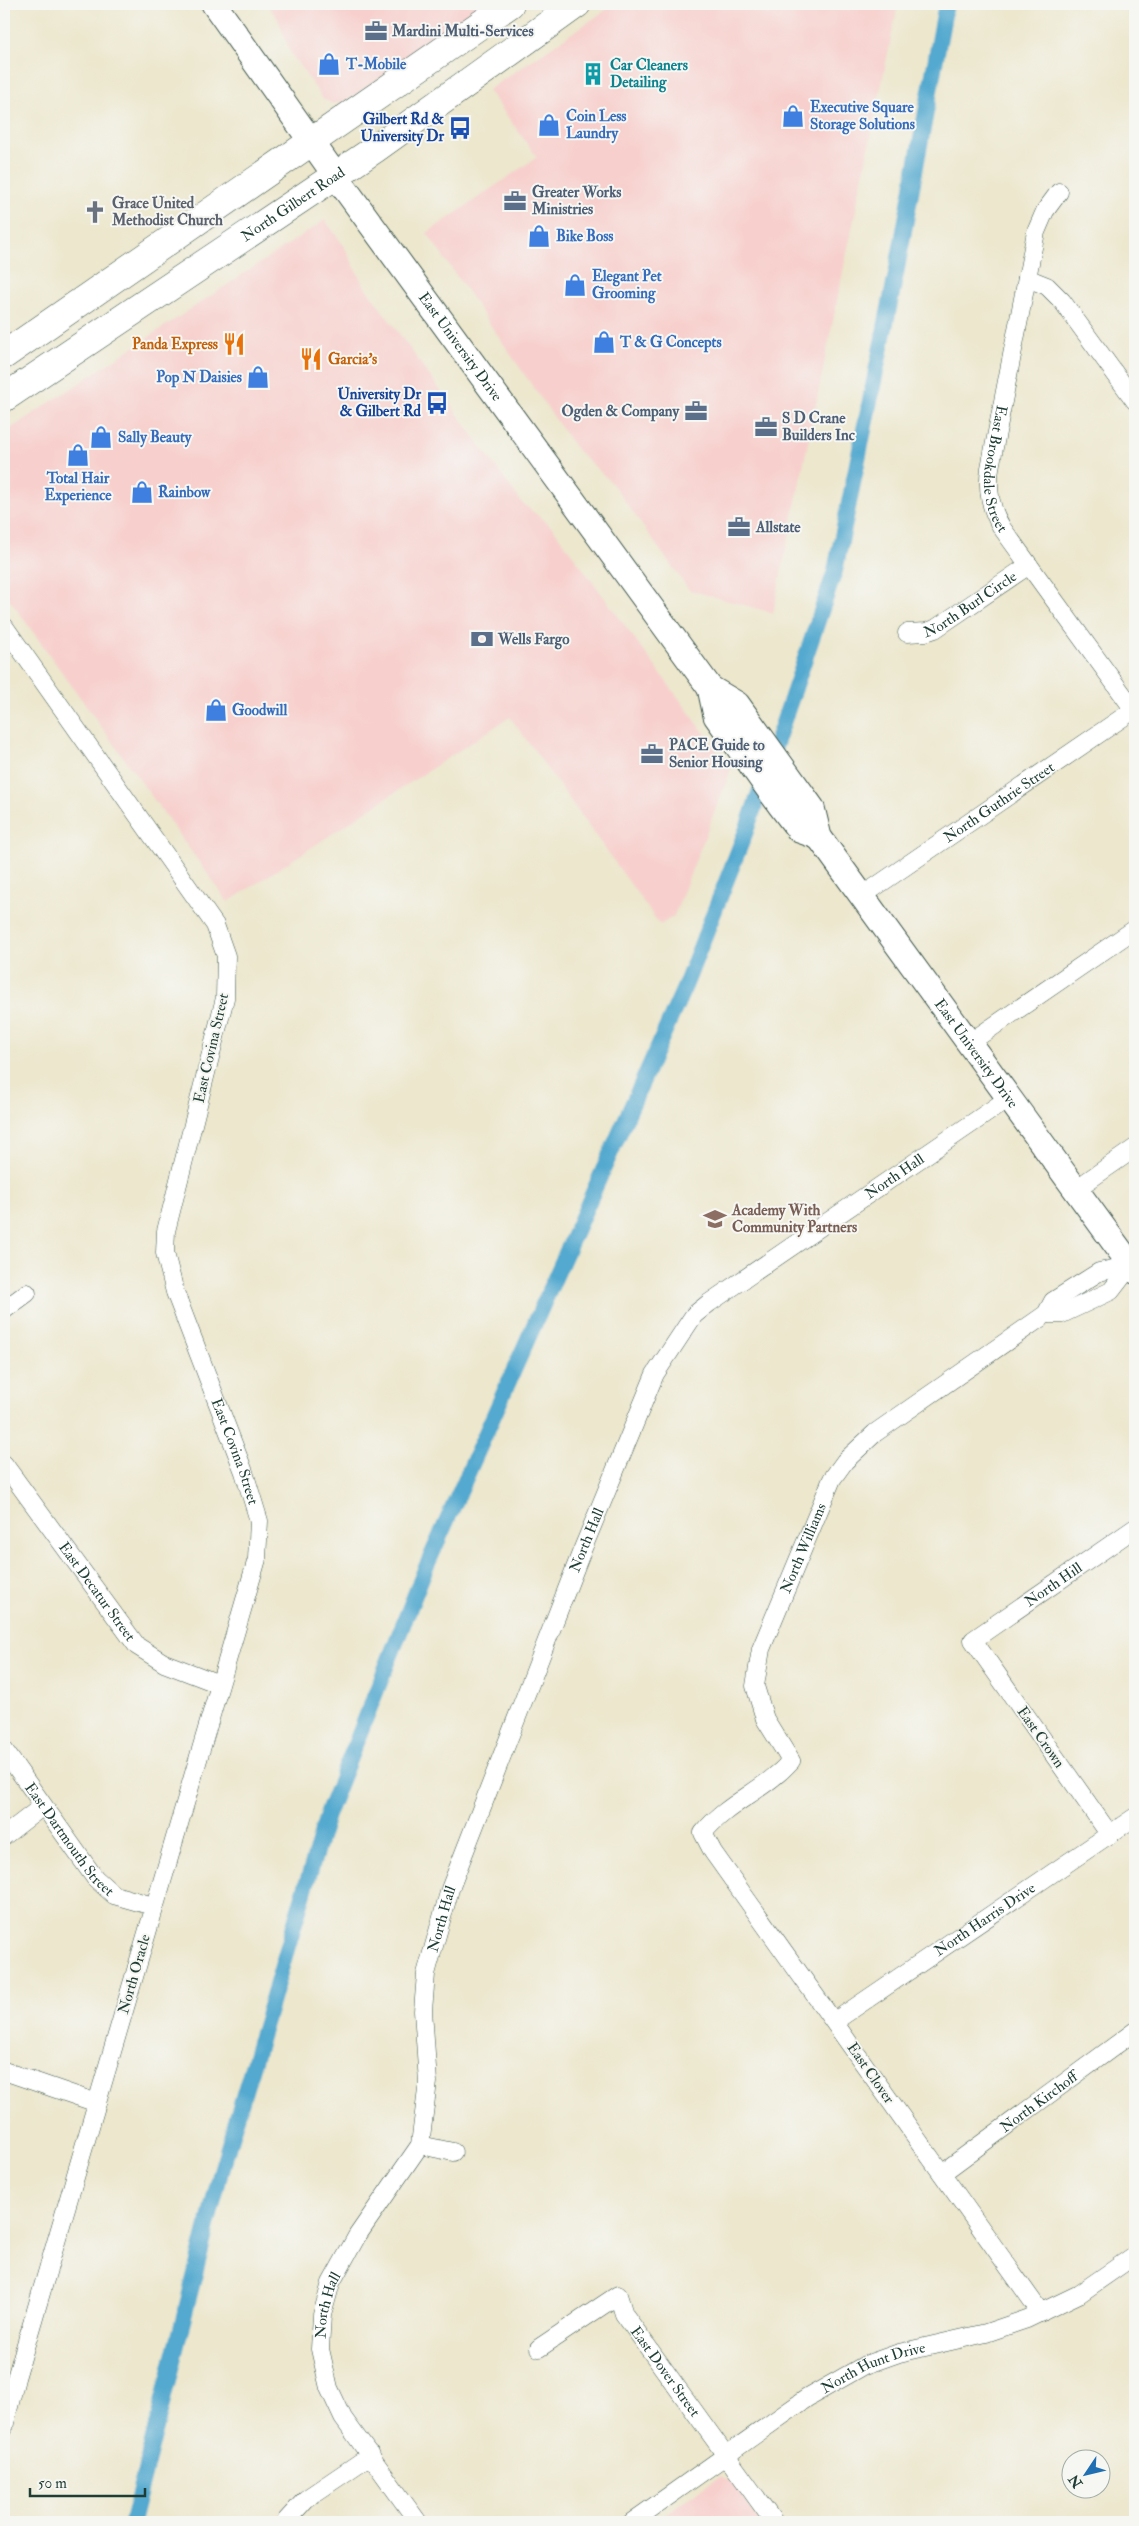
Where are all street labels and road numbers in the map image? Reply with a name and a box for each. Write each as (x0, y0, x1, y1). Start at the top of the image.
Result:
street label: North Gilbert Road (238, 163, 349, 246)
street label: East University Drive (414, 289, 506, 405)
street label: East Brookdale Street (979, 403, 1011, 537)
street label: North Burl Circle (921, 567, 1021, 642)
street label: North Guthrie Street (940, 758, 1058, 847)
street label: East Covina Street (190, 991, 233, 1105)
street label: East University Drive (930, 995, 1022, 1112)
street label: North Hall (861, 1150, 928, 1204)
street label: East Covina Street (207, 1396, 263, 1507)
street label: North Williams (776, 1500, 831, 1596)
street label: North Hall (565, 1505, 609, 1575)
street label: East Decatur Street (54, 1538, 140, 1645)
street label: North Hill (1021, 1558, 1086, 1611)
street label: East Crown (1013, 1703, 1069, 1772)
street label: East Dartmouth Street (20, 1779, 118, 1901)
street label: North Harris Drive (931, 1879, 1039, 1961)
street label: North Hall (424, 1883, 460, 1954)
street label: North Oracle (114, 1932, 155, 2016)
street label: East Clover (843, 2039, 899, 2108)
street label: North Kirchoff (996, 2066, 1083, 2137)
street label: North Hall (312, 2269, 345, 2339)
street label: East Dover Street (626, 2323, 704, 2421)
street label: North Hunt Drive (818, 2338, 927, 2398)

